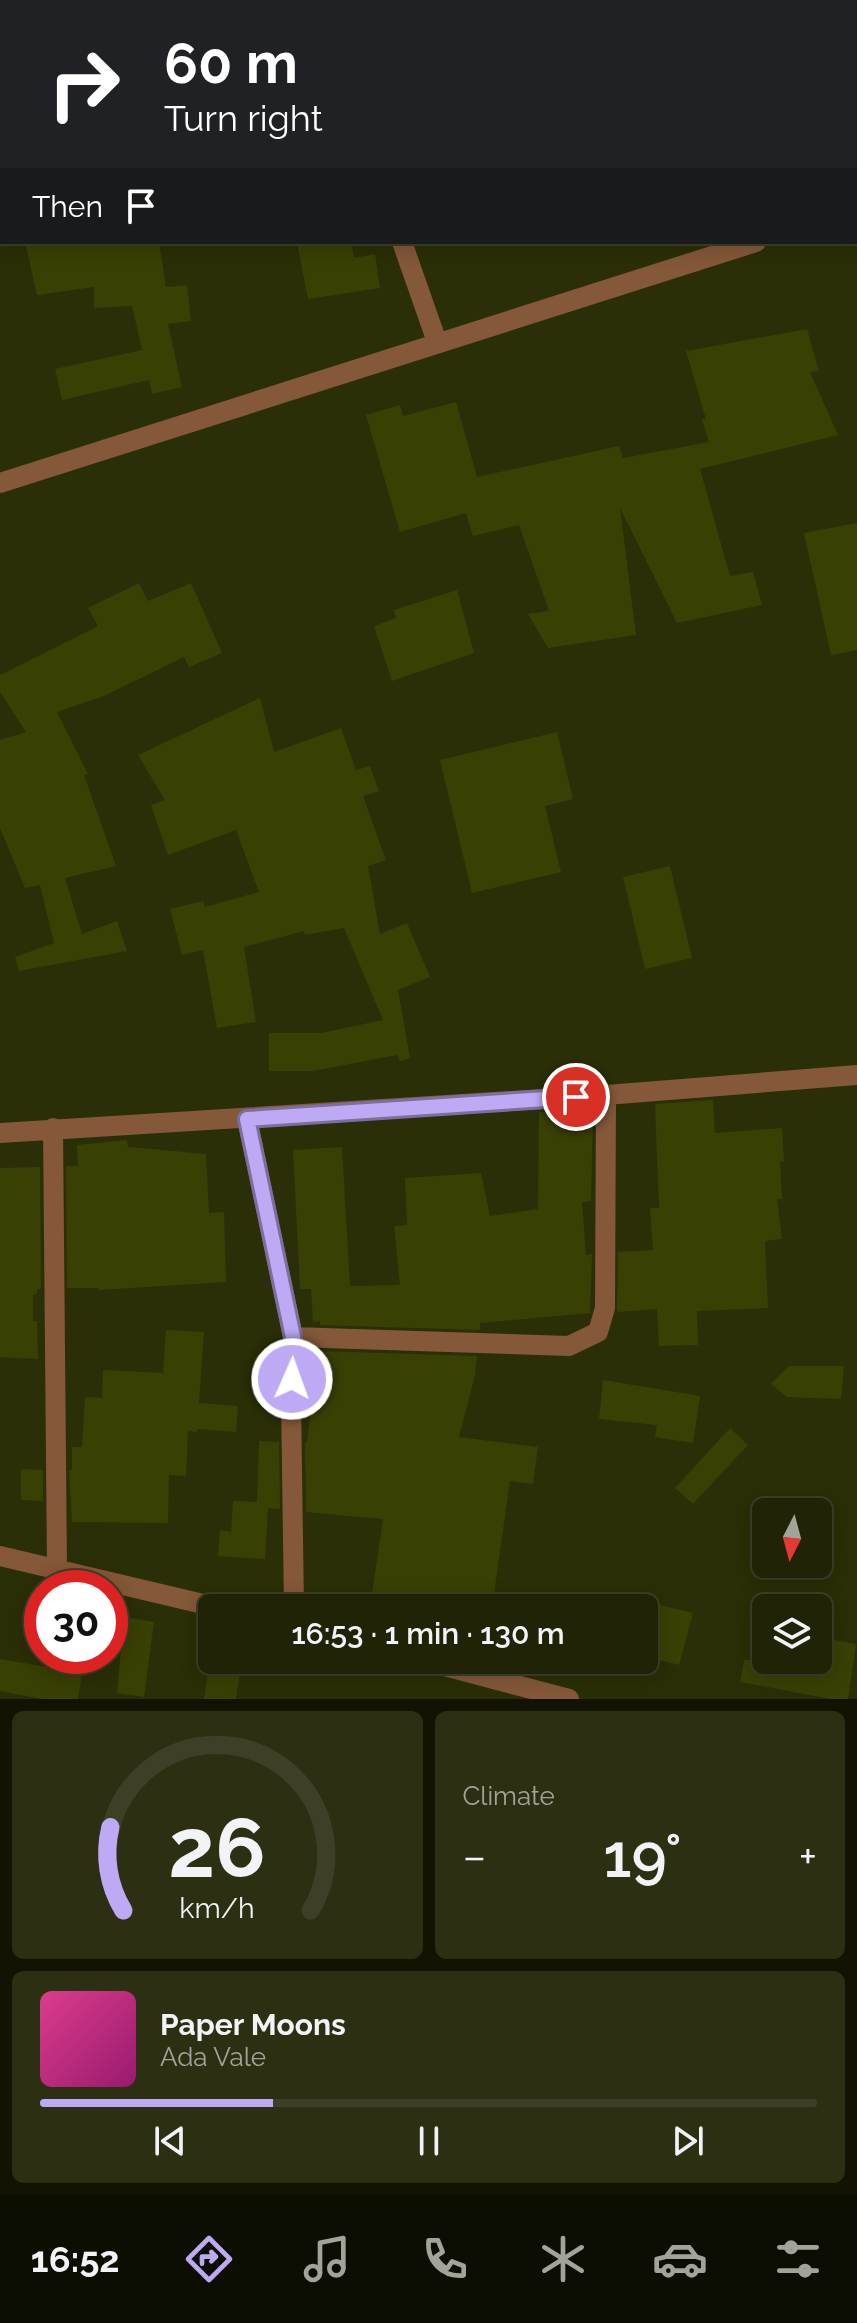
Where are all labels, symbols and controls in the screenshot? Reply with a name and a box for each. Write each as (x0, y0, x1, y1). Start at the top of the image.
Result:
text: 60 m (164, 30, 298, 96)
icon: right (32, 32, 136, 136)
text: Turn right (164, 97, 323, 139)
icon: arrive (119, 184, 163, 228)
text: Then (32, 189, 103, 224)
pin (542, 1063, 610, 1131)
icon: arrive (554, 1075, 598, 1119)
position arrow (250, 1337, 334, 1421)
north arrow (752, 1498, 832, 1578)
map controls (752, 1498, 832, 1674)
speed limit sign: 30 (24, 1570, 128, 1674)
button: layers (752, 1594, 832, 1674)
text: 16:53 · 1 min · 130 m (291, 1616, 565, 1651)
text: Climate (463, 1781, 555, 1811)
text: 26 (169, 1799, 266, 1896)
text: 19° (603, 1821, 682, 1891)
text: − (463, 1831, 486, 1882)
text: + (799, 1831, 817, 1882)
text: km/h (180, 1891, 255, 1925)
text: Paper Moons (160, 2007, 346, 2042)
text: Ada Vale (160, 2042, 266, 2072)
icon: previous (148, 2119, 192, 2163)
icon: pause (407, 2119, 451, 2163)
icon: next (666, 2119, 710, 2163)
icon: directions (181, 2231, 237, 2287)
icon: music (299, 2231, 355, 2287)
icon: phone (417, 2231, 473, 2287)
icon: climate (535, 2231, 591, 2287)
icon: car (652, 2231, 708, 2287)
icon: filters (770, 2231, 826, 2287)
text: 16:52 (31, 2238, 120, 2280)

